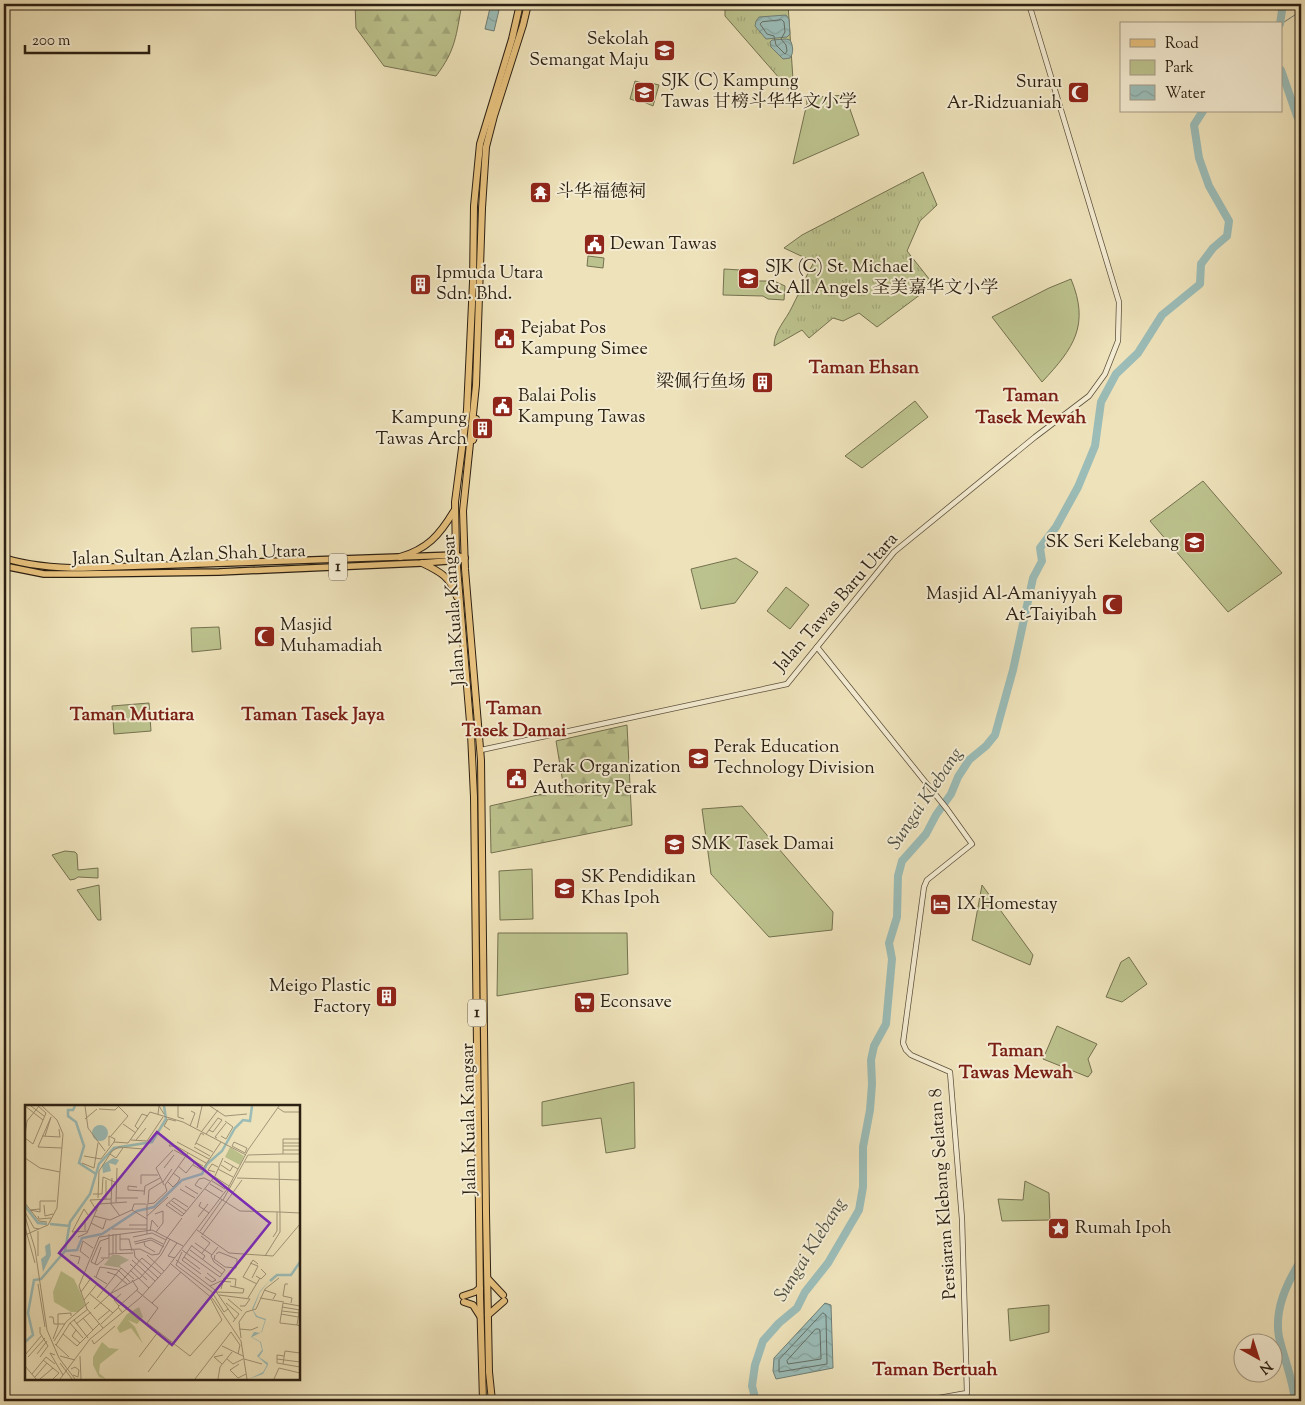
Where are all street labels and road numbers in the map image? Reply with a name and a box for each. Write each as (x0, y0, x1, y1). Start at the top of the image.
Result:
street label: Jalan Tawas Baru Utara (768, 528, 905, 679)
street label: Jalan Kuala Kangsar (437, 533, 473, 688)
street label: Jalan Sultan Azlan Shah Utara (71, 539, 306, 573)
road number: 1 (329, 554, 347, 580)
road number: 1 (468, 1000, 486, 1026)
street label: Jalan Kuala Kangsar (456, 1043, 484, 1196)
street label: Persiaran Klebang Selatan 8 (924, 1088, 964, 1300)

